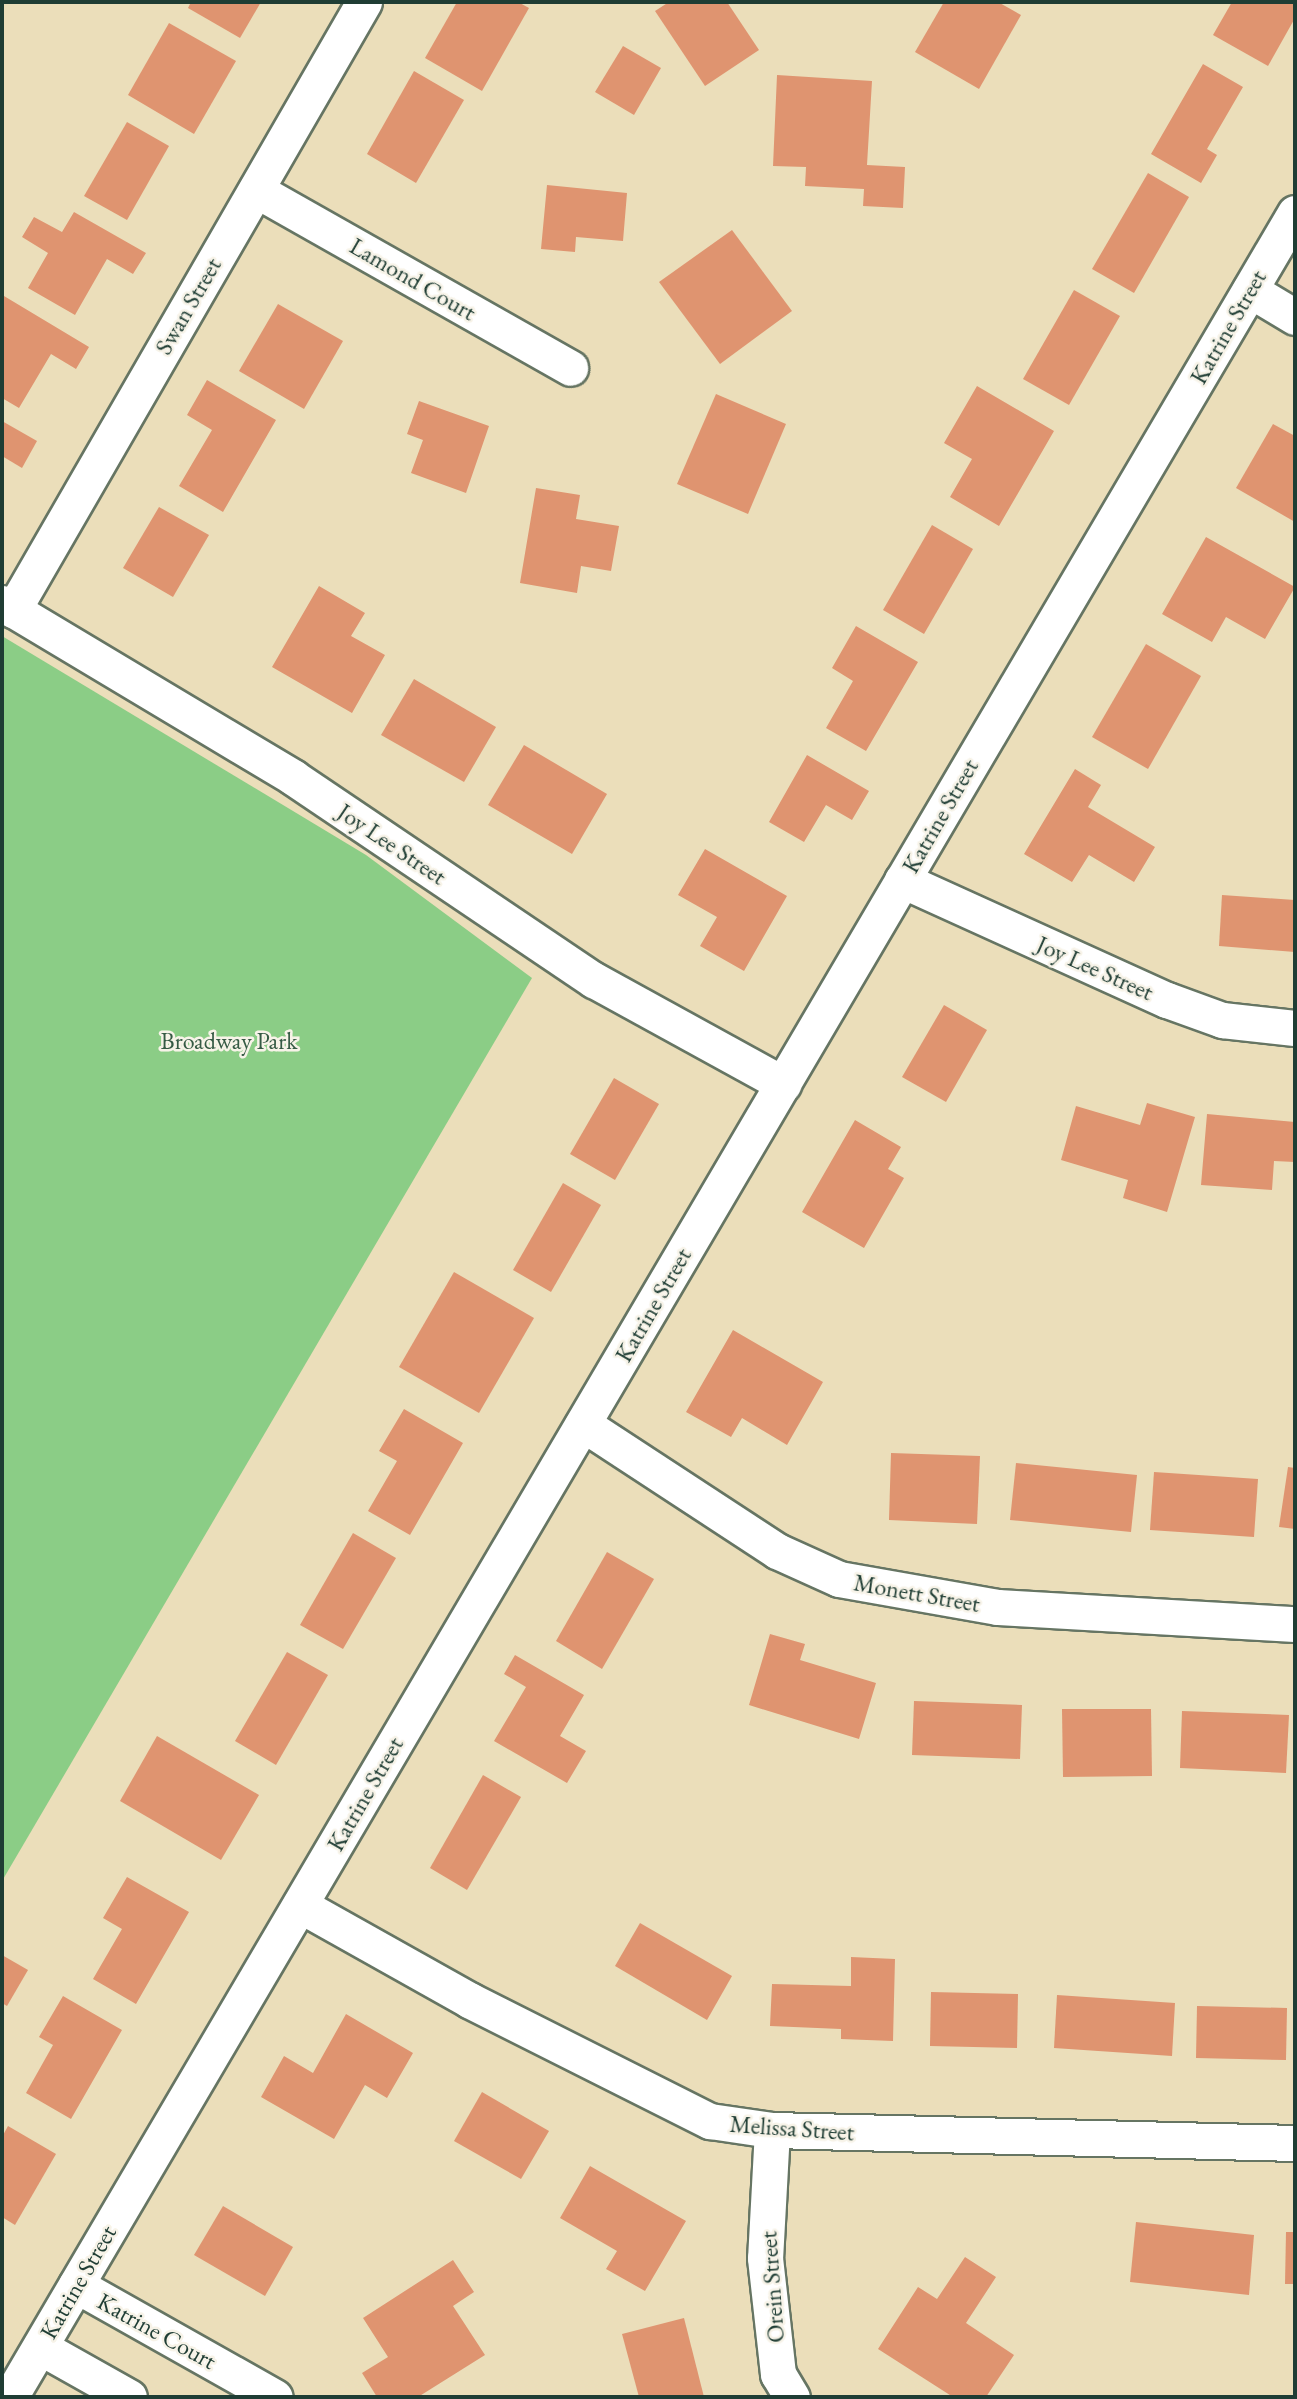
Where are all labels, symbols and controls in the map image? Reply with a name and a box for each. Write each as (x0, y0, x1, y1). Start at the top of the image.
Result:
street label: Lamond Court (345, 231, 481, 327)
street label: Swan Street (149, 252, 227, 360)
street label: Katrine Street (1184, 265, 1272, 389)
street label: Katrine Street (896, 754, 984, 878)
street label: Joy Lee Street (332, 797, 452, 891)
street label: Joy Lee Street (1032, 929, 1158, 1007)
park label: Broadway Park (161, 1027, 297, 1055)
street label: Katrine Street (609, 1243, 697, 1367)
street label: Monett Street (852, 1568, 982, 1618)
street label: Katrine Street (321, 1732, 409, 1856)
street label: Melissa Street (729, 2109, 855, 2147)
street label: Katrine Street (34, 2220, 122, 2344)
street label: Orein Street (754, 2230, 790, 2344)
street label: Katrine Court (93, 2287, 221, 2375)

